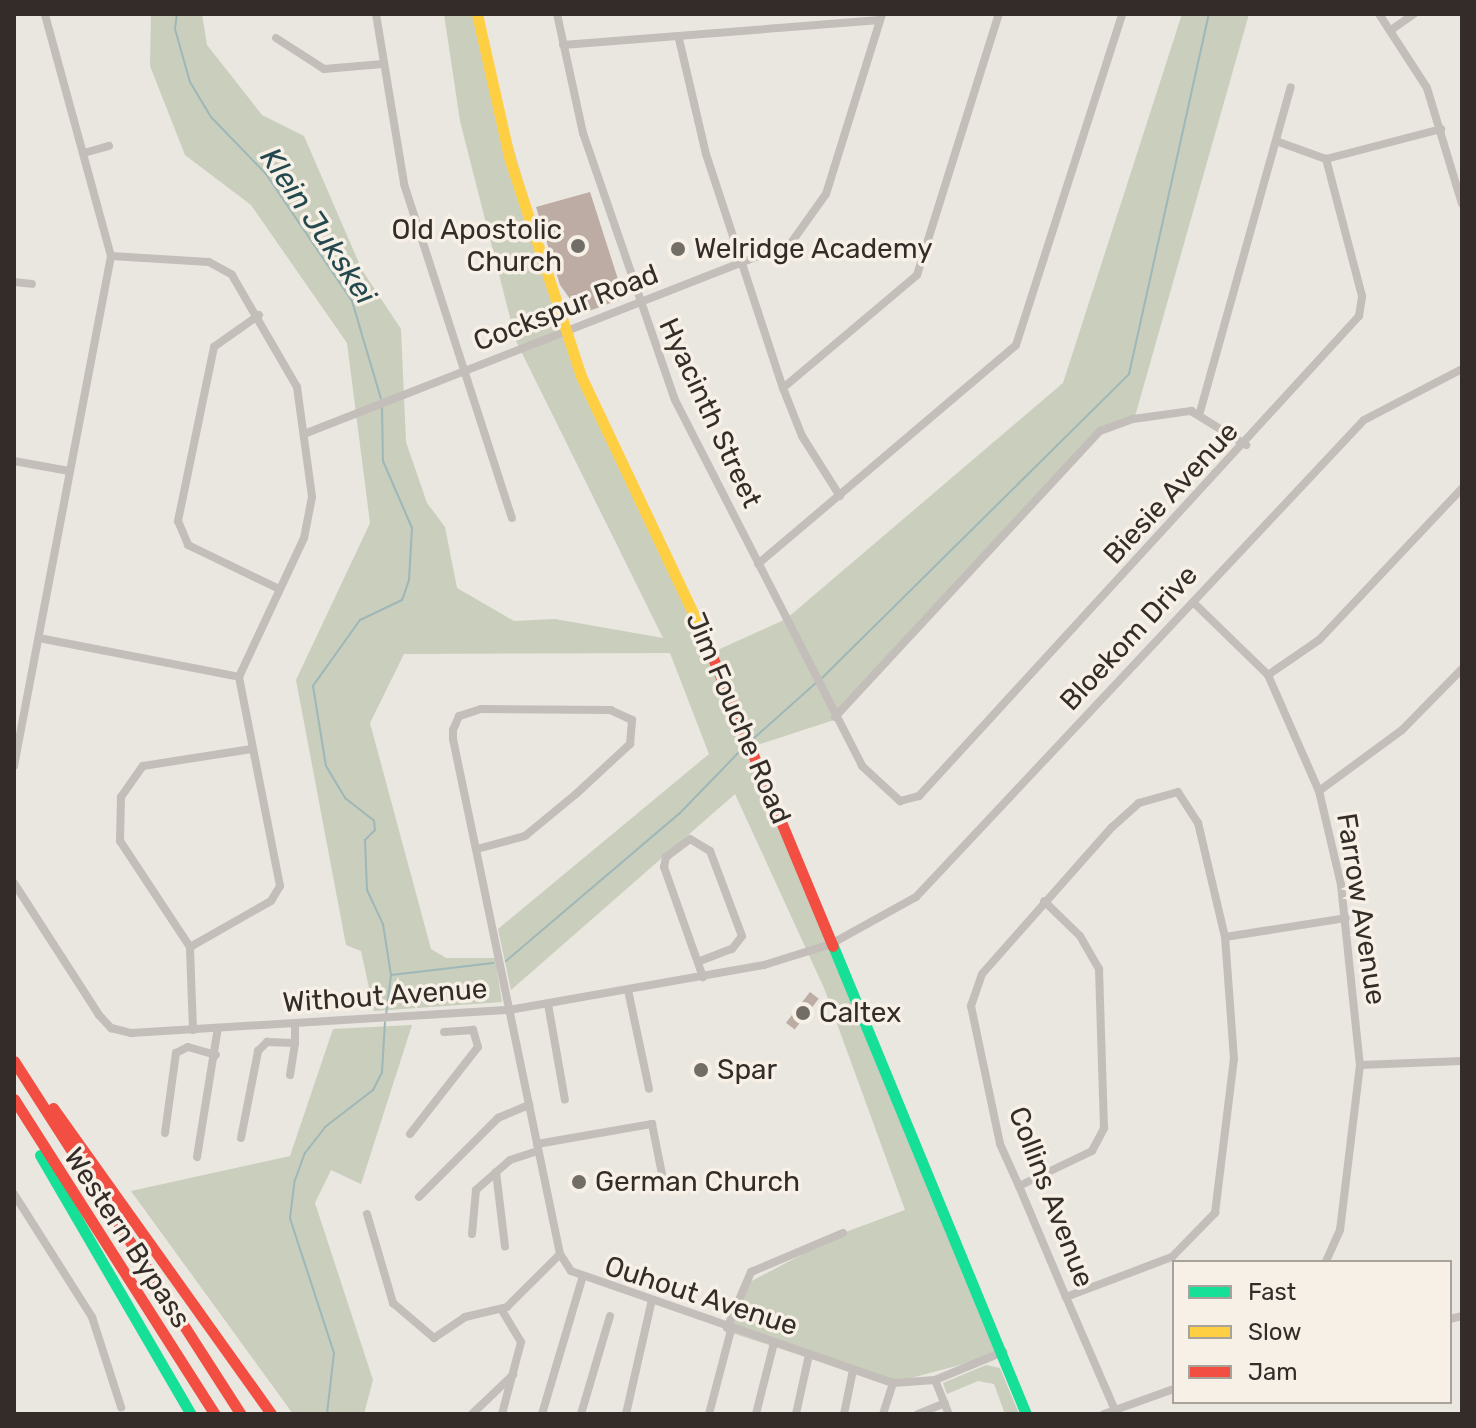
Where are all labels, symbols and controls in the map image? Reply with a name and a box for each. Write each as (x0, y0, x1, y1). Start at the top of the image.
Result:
water label: Klein Jukskei (252, 141, 384, 311)
place label: Old Apostolic Church (391, 213, 562, 279)
place label: Welridge Academy (694, 232, 933, 266)
marker: Old Apostolic Church (569, 237, 587, 255)
marker: Welridge Academy (669, 240, 687, 258)
street label: Cockspur Road (468, 257, 664, 359)
street label: Hyacinth Street (651, 313, 769, 513)
street label: Biesie Avenue (1096, 415, 1246, 571)
street label: Bloekom Drive (1053, 558, 1205, 718)
street label: Jim Fouche Road (678, 607, 798, 829)
street label: Farrow Avenue (1329, 810, 1393, 1008)
street label: Without Avenue (281, 972, 489, 1020)
place label: Caltex (819, 996, 901, 1030)
marker: Caltex (794, 1004, 812, 1022)
place label: Spar (717, 1053, 777, 1087)
marker: Spar (692, 1061, 710, 1079)
street label: Collins Avenue (1001, 1102, 1101, 1292)
street label: Western Bypass (56, 1142, 198, 1334)
place label: German Church (595, 1165, 800, 1199)
marker: German Church (570, 1173, 588, 1191)
street label: Ouhout Avenue (600, 1249, 802, 1343)
legend (1172, 1260, 1452, 1404)
text: Fast (1248, 1278, 1296, 1306)
text: Slow (1248, 1318, 1301, 1346)
text: Jam (1248, 1358, 1298, 1386)

